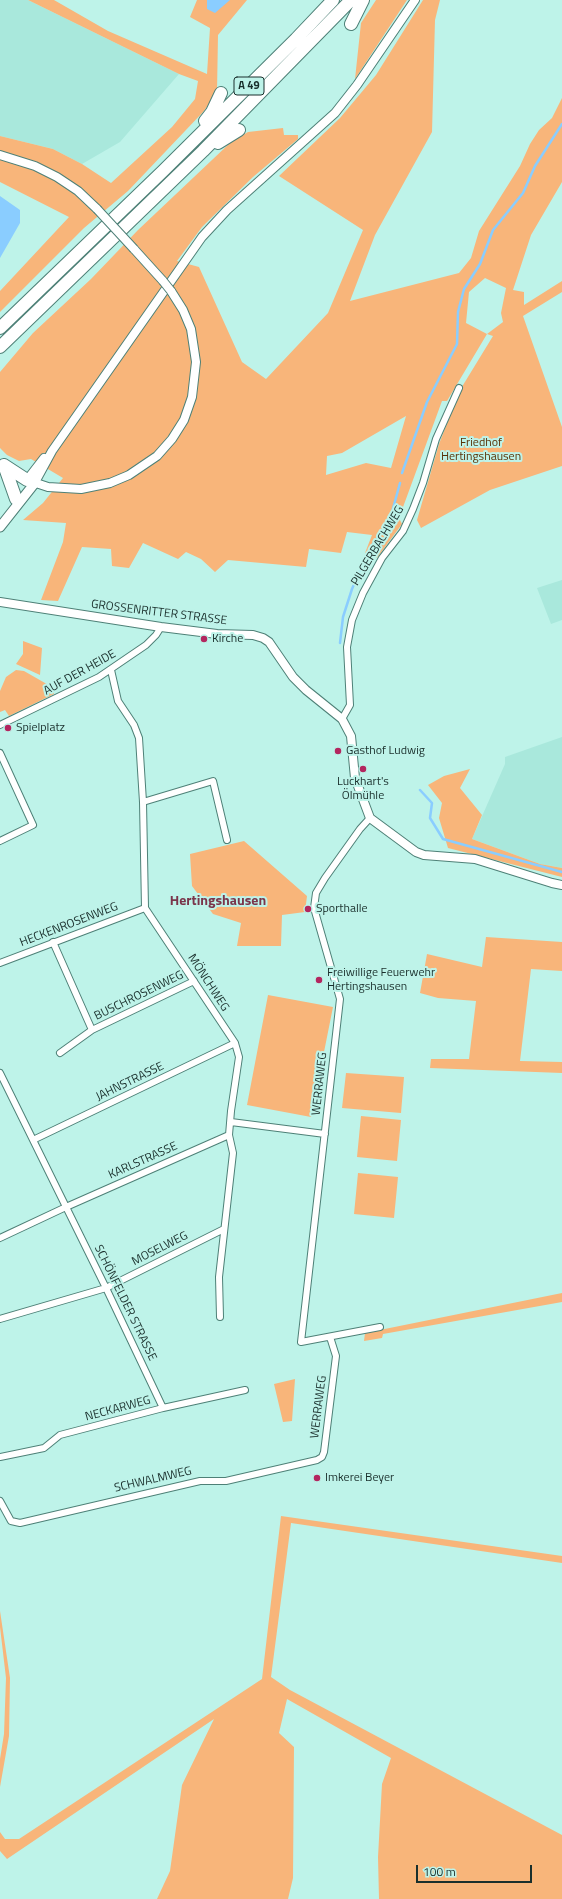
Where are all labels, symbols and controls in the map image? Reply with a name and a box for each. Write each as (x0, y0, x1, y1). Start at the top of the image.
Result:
road number: A 49 (234, 77, 264, 95)
park label: Friedhof Hertingshausen (441, 436, 521, 464)
street label: PILGERBACHWEG (349, 504, 407, 588)
street label: GROSSENRITTER STRASSE (90, 598, 228, 628)
place label: Kirche (212, 632, 243, 646)
marker: Kirche (199, 634, 209, 644)
street label: AUF DER HEIDE (41, 647, 119, 699)
place label: Spielplatz (16, 721, 65, 735)
marker: Spielplatz (3, 723, 13, 733)
place label: Gasthof Ludwig (346, 744, 425, 758)
marker: Gasthof Ludwig (333, 746, 343, 756)
marker: Luckhart's Ölmühle (358, 764, 368, 774)
place label: Luckhart's Ölmühle (337, 775, 389, 803)
district label: Hertingshausen (170, 894, 266, 910)
street label: HECKENROSENWEG (18, 900, 120, 950)
place label: Sporthalle (316, 902, 368, 916)
marker: Sporthalle (303, 904, 313, 914)
street label: MÖNCHWEG (184, 952, 232, 1014)
place label: Freiwillige Feuerwehr Hertingshausen (327, 966, 435, 994)
street label: BUSCHROSENWEG (92, 968, 186, 1024)
marker: Freiwillige Feuerwehr Hertingshausen (314, 975, 324, 985)
street label: WERRAWEG (310, 1052, 330, 1116)
street label: JAHNSTRASSE (94, 1059, 166, 1105)
street label: KARLSTRASSE (106, 1139, 180, 1183)
street label: MOSELWEG (130, 1229, 190, 1269)
street label: SCHÖNFELDER STRASSE (91, 1243, 159, 1363)
street label: WERRAWEG (308, 1375, 330, 1439)
street label: NECKARWEG (84, 1393, 152, 1425)
street label: SCHWALMWEG (113, 1464, 193, 1496)
place label: Imkerei Beyer (325, 1471, 394, 1485)
marker: Imkerei Beyer (312, 1473, 322, 1483)
scale bar (418, 1857, 534, 1883)
text: 100 m (423, 1862, 456, 1881)

